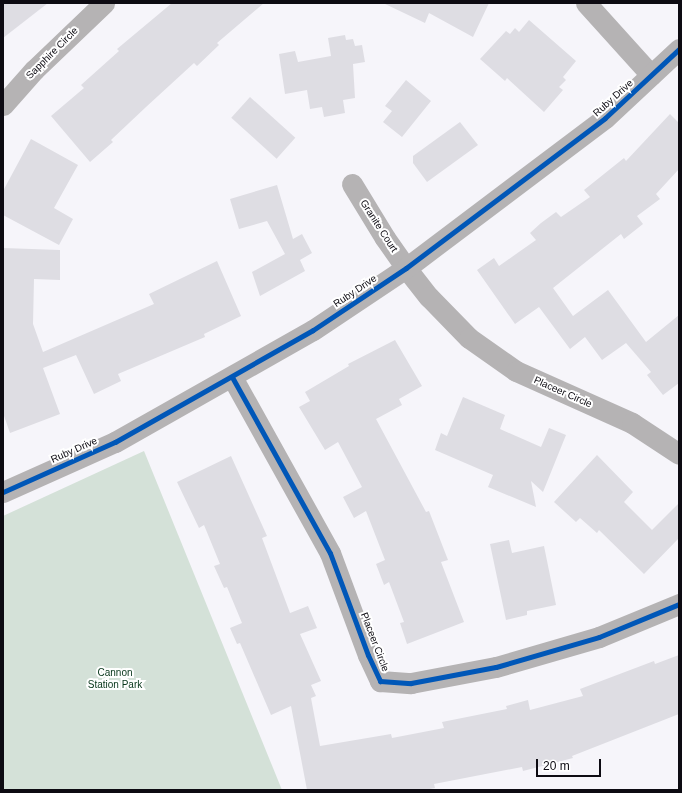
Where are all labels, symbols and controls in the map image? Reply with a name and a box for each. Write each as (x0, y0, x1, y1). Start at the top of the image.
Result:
street label: Sapphire Circle (24, 25, 80, 81)
street label: Ruby Drive (591, 77, 635, 119)
street label: Granite Court (358, 198, 400, 254)
street label: Ruby Drive (331, 272, 379, 310)
street label: Placeer Circle (532, 374, 594, 410)
street label: Ruby Drive (49, 434, 99, 466)
street label: Placeer Circle (358, 611, 392, 673)
park label: Cannon Station Park (88, 666, 142, 690)
scale bar (538, 751, 603, 777)
text: 20 m (543, 759, 570, 773)

